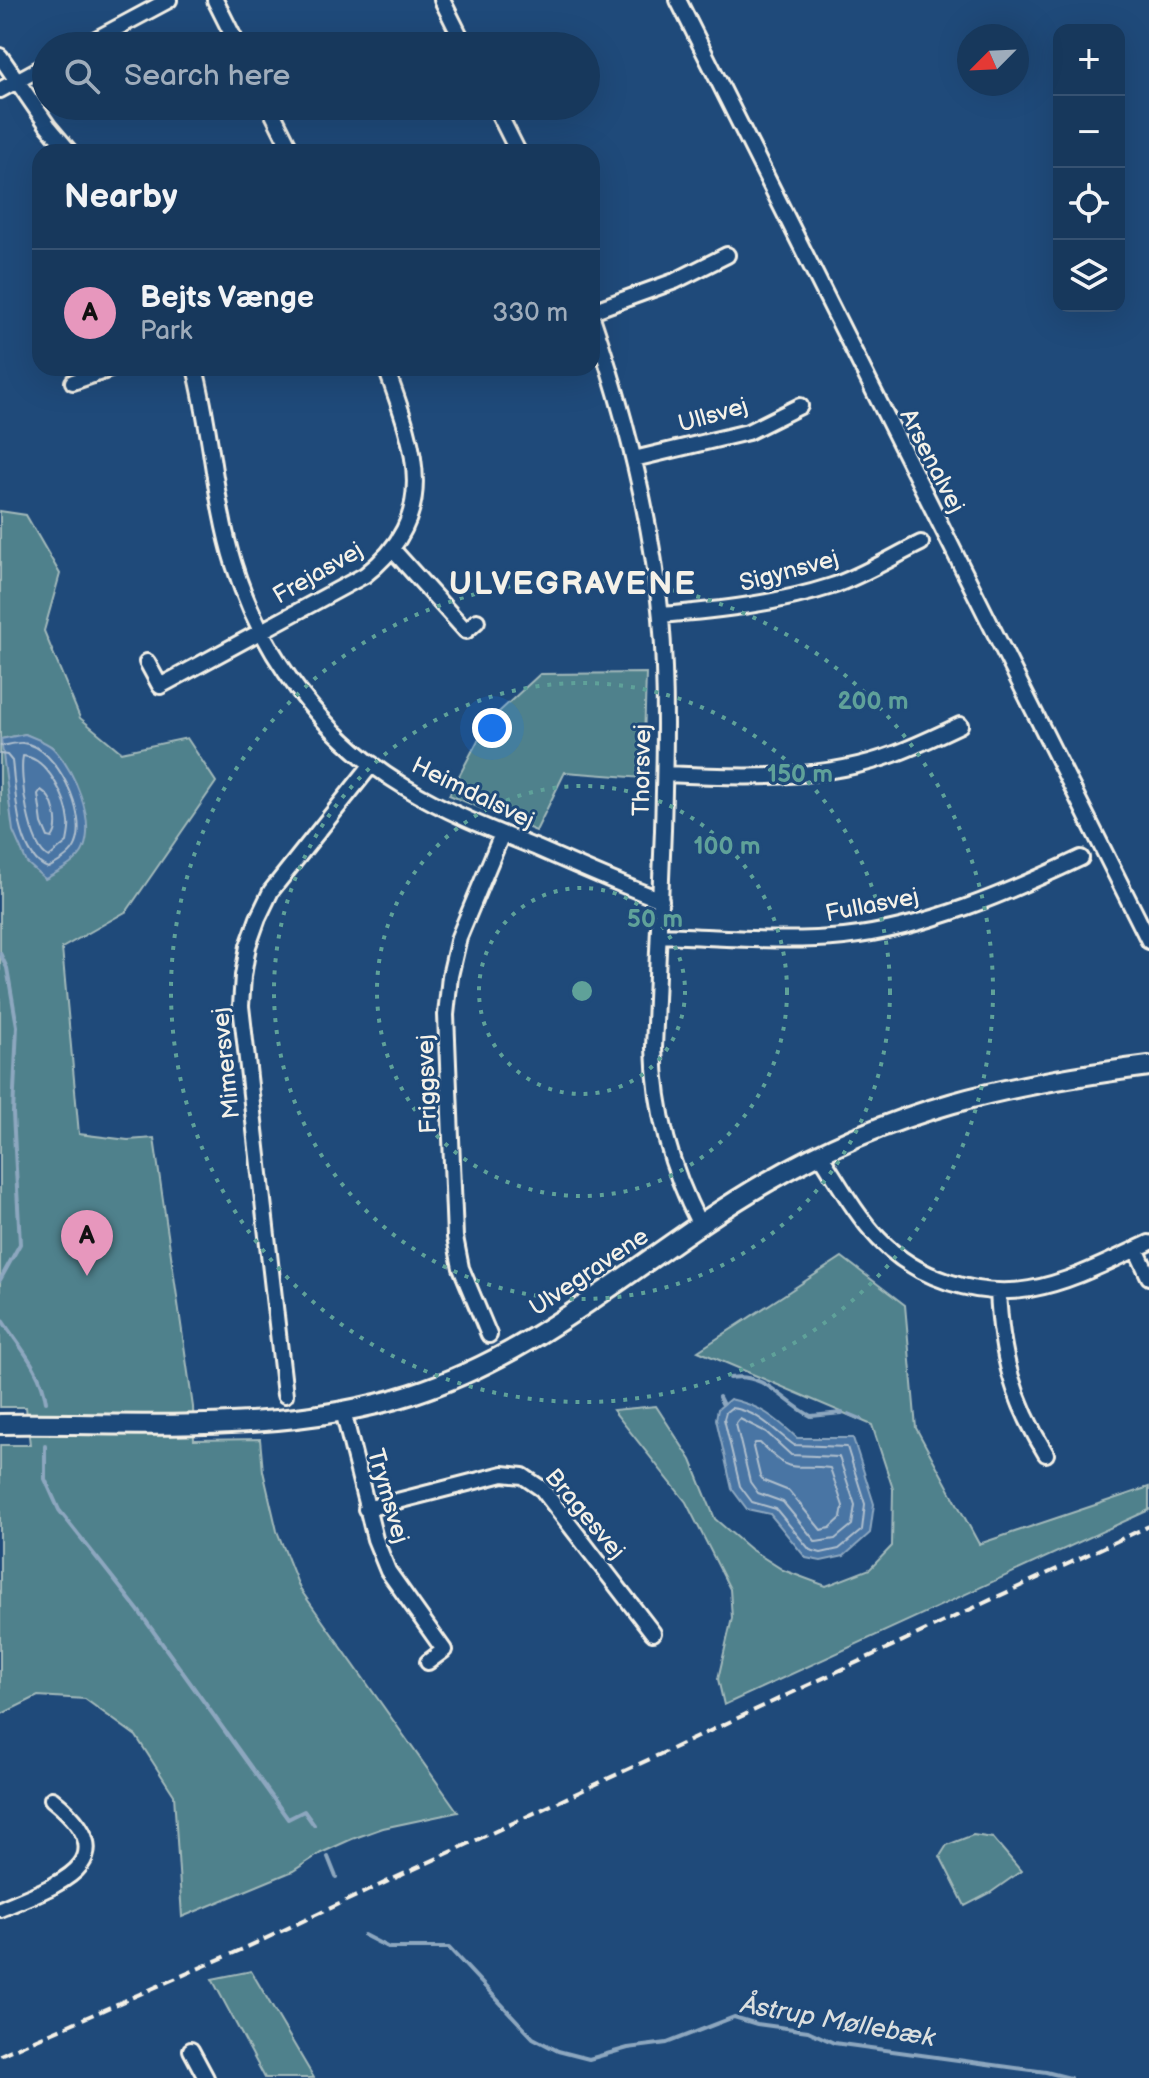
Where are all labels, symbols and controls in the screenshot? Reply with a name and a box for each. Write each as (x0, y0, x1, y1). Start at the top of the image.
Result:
north arrow (957, 24, 1029, 96)
map controls (1053, 24, 1125, 312)
button: + (1053, 24, 1125, 96)
search box (32, 32, 600, 120)
icon: search (60, 54, 104, 98)
text: Search here (124, 58, 290, 94)
button: − (1053, 96, 1125, 168)
button: locate (1053, 168, 1125, 240)
text: Nearby (64, 176, 178, 217)
button: layers (1053, 240, 1125, 312)
text: Bejts Vænge (140, 280, 314, 316)
text: A (82, 298, 98, 329)
text: 330 m (492, 298, 568, 329)
text: Park (140, 316, 192, 347)
street label: Ullsvej (675, 391, 751, 439)
street label: Arsenalvej (893, 404, 971, 518)
street label: Frejasvej (268, 536, 368, 610)
street label: Sigynsvej (736, 544, 842, 598)
district label: ULVEGRAVENE (449, 565, 697, 604)
text: 200 m (838, 687, 908, 716)
your location (472, 708, 512, 748)
street label: Thorsvej (627, 724, 657, 816)
street label: Heimdalsvej (407, 751, 539, 835)
text: 150 m (767, 760, 833, 789)
text: 100 m (694, 832, 760, 861)
street label: Fullasvej (823, 882, 921, 928)
text: 50 m (627, 905, 683, 934)
centre of rings (568, 977, 596, 1005)
street label: Mimersvej (206, 1006, 246, 1120)
street label: Friggsvej (411, 1034, 443, 1134)
pin: A (61, 1210, 113, 1276)
street label: Ulvegravene (524, 1222, 654, 1322)
street label: Trymsvej (361, 1445, 415, 1547)
street label: Bragesvej (539, 1463, 631, 1565)
water label: Åstrup Møllebæk (737, 1986, 939, 2055)

